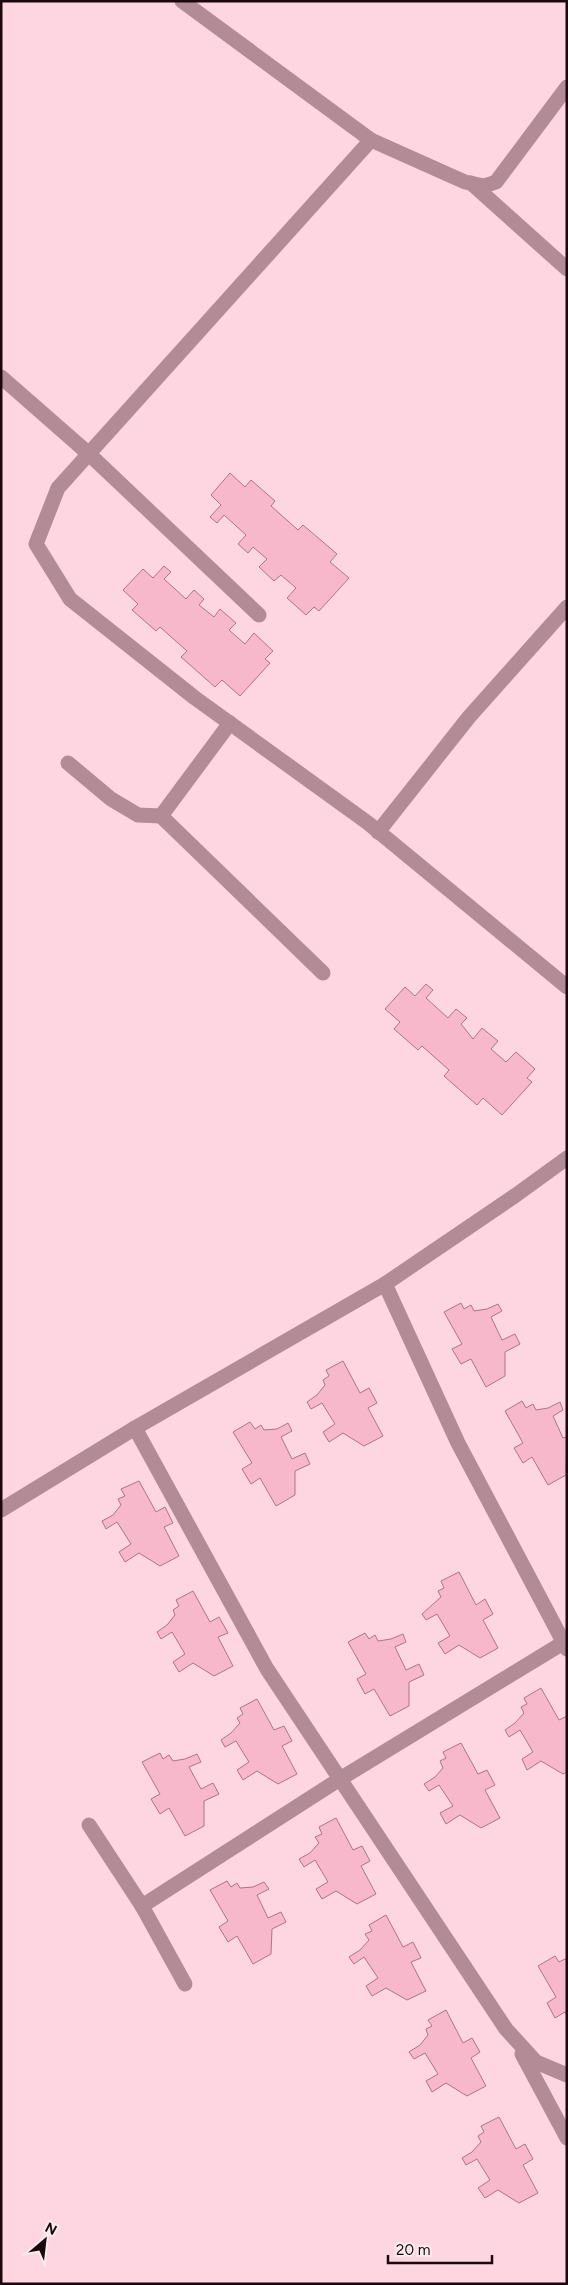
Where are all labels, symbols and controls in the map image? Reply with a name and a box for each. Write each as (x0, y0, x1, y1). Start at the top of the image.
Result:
north arrow (20, 2215, 70, 2265)
text: N (42, 2219, 60, 2239)
scale bar (388, 2232, 492, 2264)
text: 20 m (396, 2241, 430, 2259)

